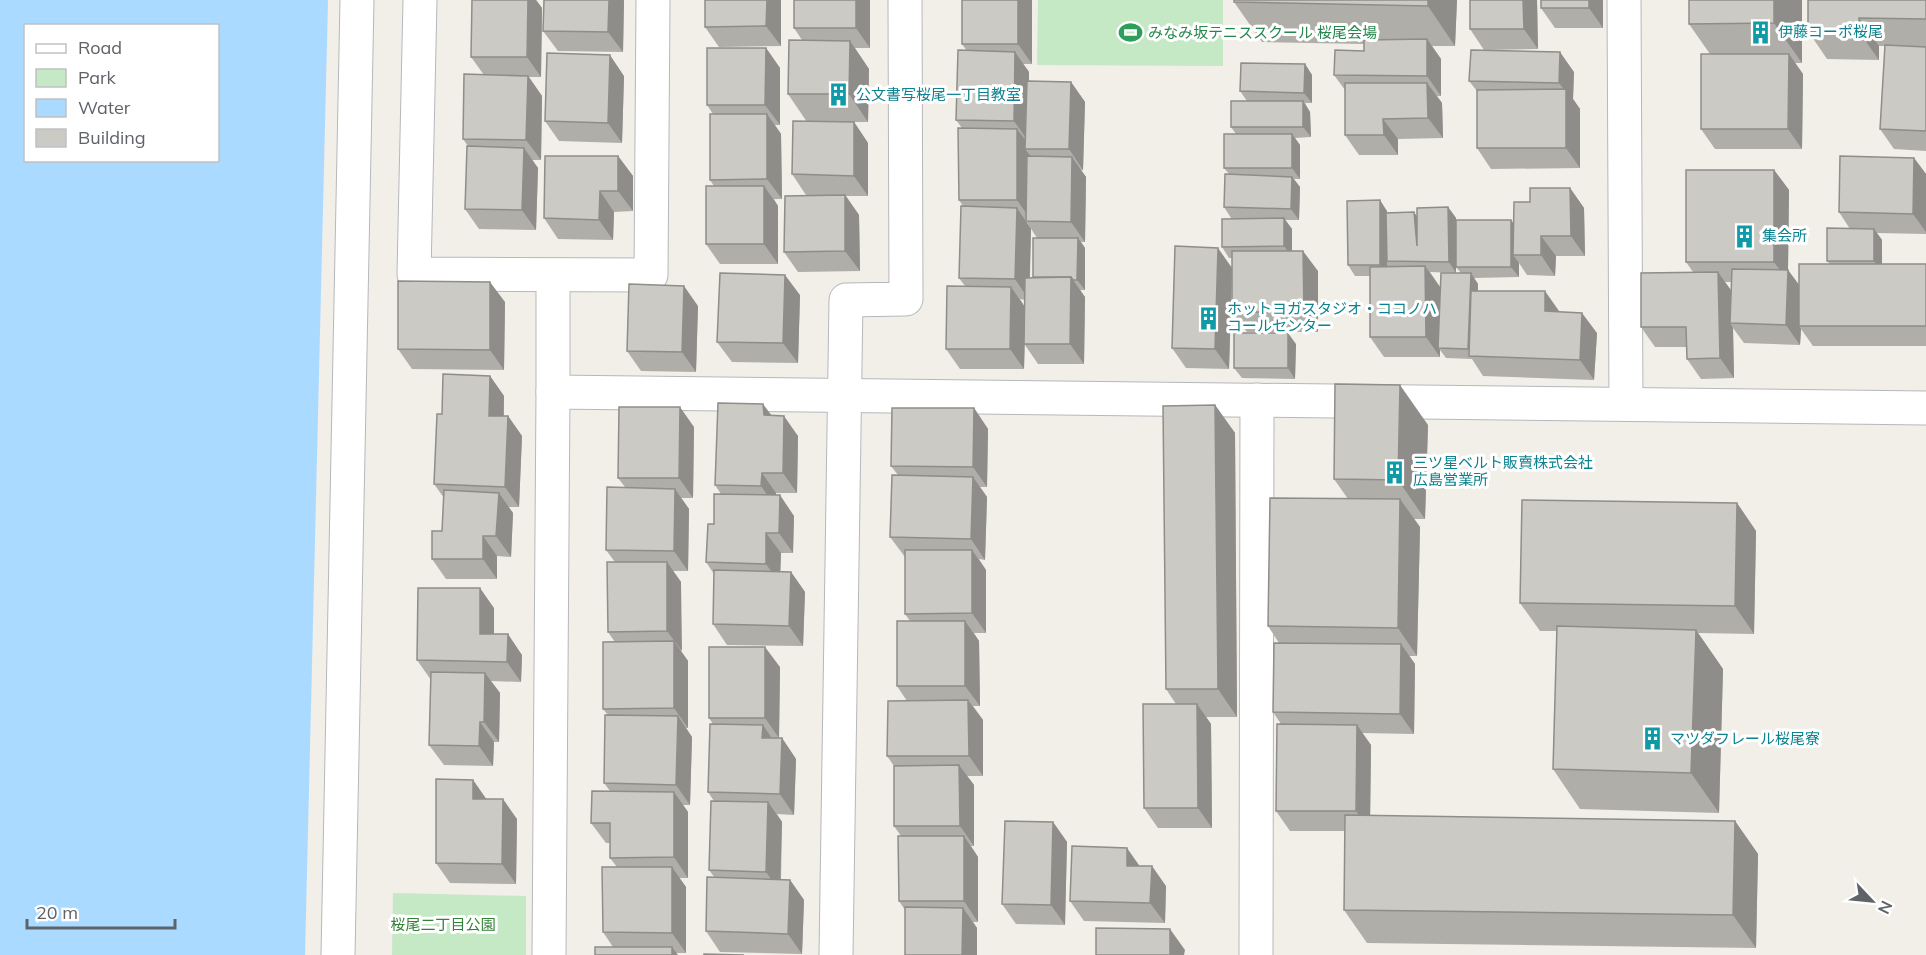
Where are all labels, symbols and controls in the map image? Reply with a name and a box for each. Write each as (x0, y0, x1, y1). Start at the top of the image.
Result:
building icon: 伊藤コーポ桜尾 (1747, 19, 1773, 45)
sports icon: みなみ坂テニススクール 桜尾会場 (1117, 20, 1143, 46)
place label: 伊藤コーポ桜尾 (1778, 22, 1883, 41)
place label: みなみ坂テニススクール 桜尾会場 (1148, 23, 1377, 42)
legend (24, 24, 219, 162)
text: Road (78, 36, 122, 59)
text: Park (78, 66, 117, 89)
building icon: 公文書写桜尾一丁目教室 (825, 82, 851, 108)
place label: 公文書写桜尾一丁目教室 (856, 85, 1021, 104)
text: Water (78, 96, 131, 119)
text: Building (78, 126, 146, 149)
building icon: 集会所 (1731, 223, 1757, 249)
place label: 集会所 (1762, 226, 1807, 245)
place label: ホットヨガスタジオ・ココノハ コールセンター (1227, 299, 1437, 335)
building icon: ホットヨガスタジオ・ココノハ コールセンター (1196, 305, 1222, 331)
place label: 三ツ星ベルト販賣株式会社 広島営業所 (1413, 453, 1593, 489)
building icon: 三ツ星ベルト販賣株式会社 広島営業所 (1382, 459, 1408, 485)
building icon: マツダフレール桜尾寮 (1639, 726, 1665, 752)
place label: マツダフレール桜尾寮 (1670, 729, 1820, 748)
north arrow (1842, 871, 1902, 931)
scale bar (27, 892, 176, 930)
text: N (1874, 898, 1897, 917)
text: 20 m (36, 901, 78, 924)
park label: 桜尾二丁目公園 (390, 915, 496, 934)

